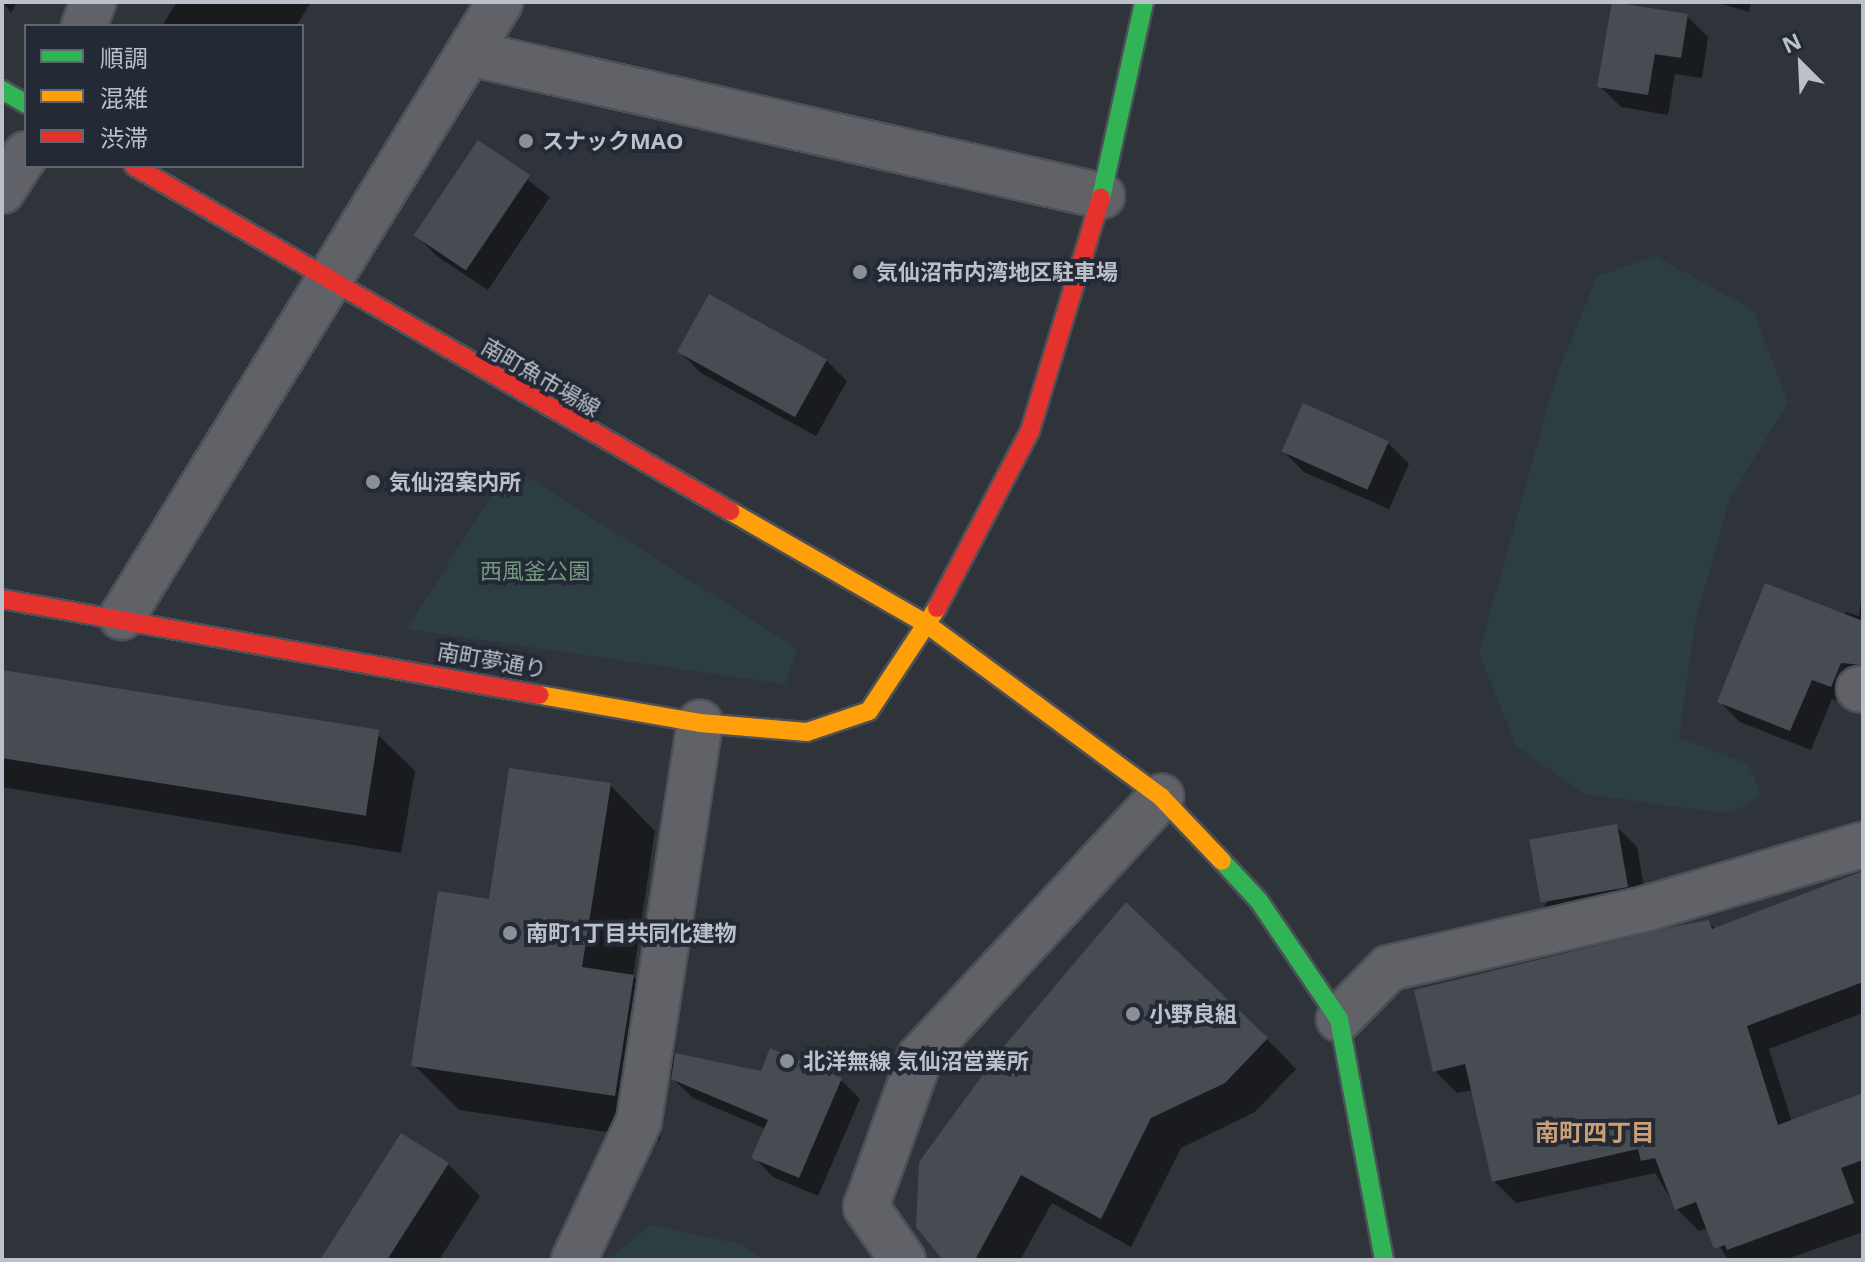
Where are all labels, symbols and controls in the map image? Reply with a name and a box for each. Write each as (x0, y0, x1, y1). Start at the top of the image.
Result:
legend (24, 24, 304, 168)
north arrow (1761, 24, 1841, 104)
text: N (1777, 25, 1806, 59)
text: 順調 (100, 41, 148, 74)
text: 混雑 (100, 81, 148, 114)
text: 渋滞 (100, 121, 148, 154)
place label: スナックMAO (542, 128, 683, 154)
marker: スナックMAO (517, 132, 535, 150)
place label: 気仙沼市内湾地区駐車場 (876, 259, 1118, 285)
marker: 気仙沼市内湾地区駐車場 (851, 263, 869, 281)
street label: 南町魚市場線 (477, 333, 605, 421)
place label: 気仙沼案内所 (389, 469, 521, 495)
marker: 気仙沼案内所 (364, 473, 382, 491)
park label: 西風釜公園 (480, 558, 590, 584)
street label: 南町夢通り (436, 637, 548, 683)
place label: 南町1丁目共同化建物 (526, 920, 737, 946)
marker: 南町1丁目共同化建物 (501, 924, 519, 942)
place label: 小野良組 (1149, 1001, 1237, 1027)
marker: 小野良組 (1124, 1005, 1142, 1023)
place label: 北洋無線 気仙沼営業所 (803, 1048, 1029, 1074)
marker: 北洋無線 気仙沼営業所 (778, 1052, 796, 1070)
district label: 南町四丁目 (1535, 1118, 1655, 1146)

